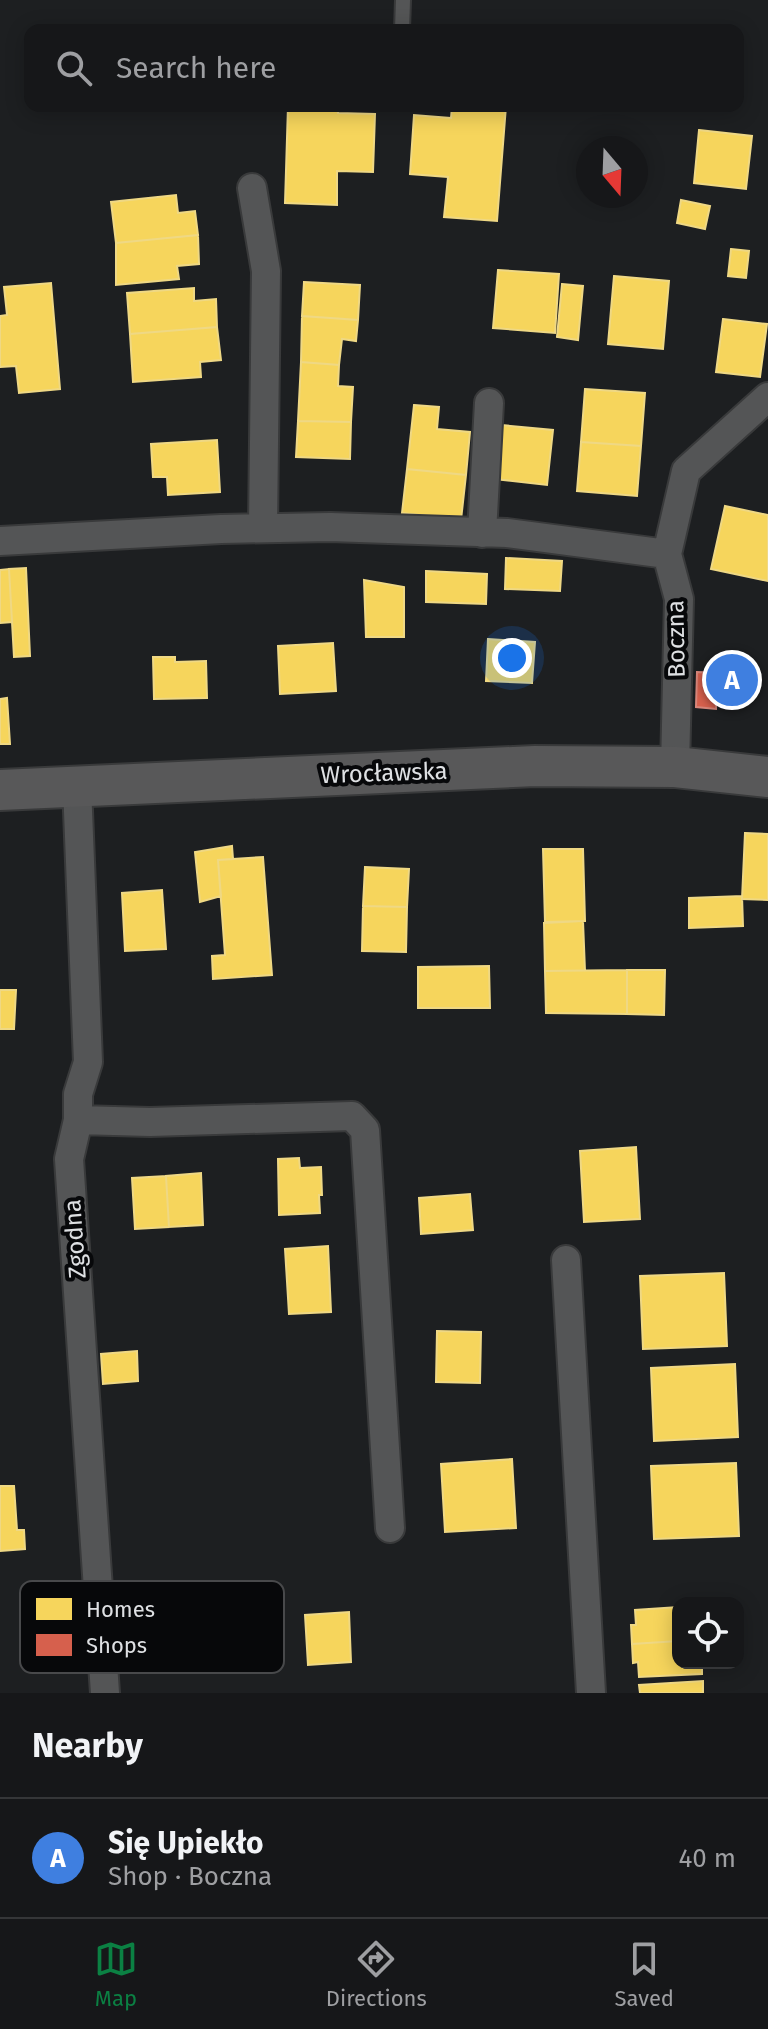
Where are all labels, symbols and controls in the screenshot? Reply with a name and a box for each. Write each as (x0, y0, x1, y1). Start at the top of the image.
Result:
search box (24, 24, 744, 112)
icon: search (52, 46, 96, 90)
text: Search here (116, 50, 276, 86)
north arrow (576, 136, 648, 208)
street label: Boczna (661, 600, 691, 678)
your location (492, 638, 532, 678)
pin: A (706, 650, 758, 710)
street label: Wrocławska (320, 757, 448, 789)
street label: Zgodna (58, 1198, 92, 1280)
legend (20, 1581, 284, 1673)
text: Homes (86, 1596, 155, 1623)
map controls (672, 1597, 744, 1669)
button: locate (672, 1597, 744, 1669)
text: Shops (86, 1632, 147, 1659)
text: Nearby (32, 1725, 143, 1766)
text: Się Upiekło (108, 1825, 264, 1861)
text: A (50, 1843, 66, 1874)
text: 40 m (678, 1843, 736, 1874)
text: Shop · Boczna (108, 1861, 272, 1892)
tab: Map (94, 1937, 138, 2012)
tab: Directions (326, 1937, 427, 2012)
tab: Saved (615, 1937, 674, 2012)

